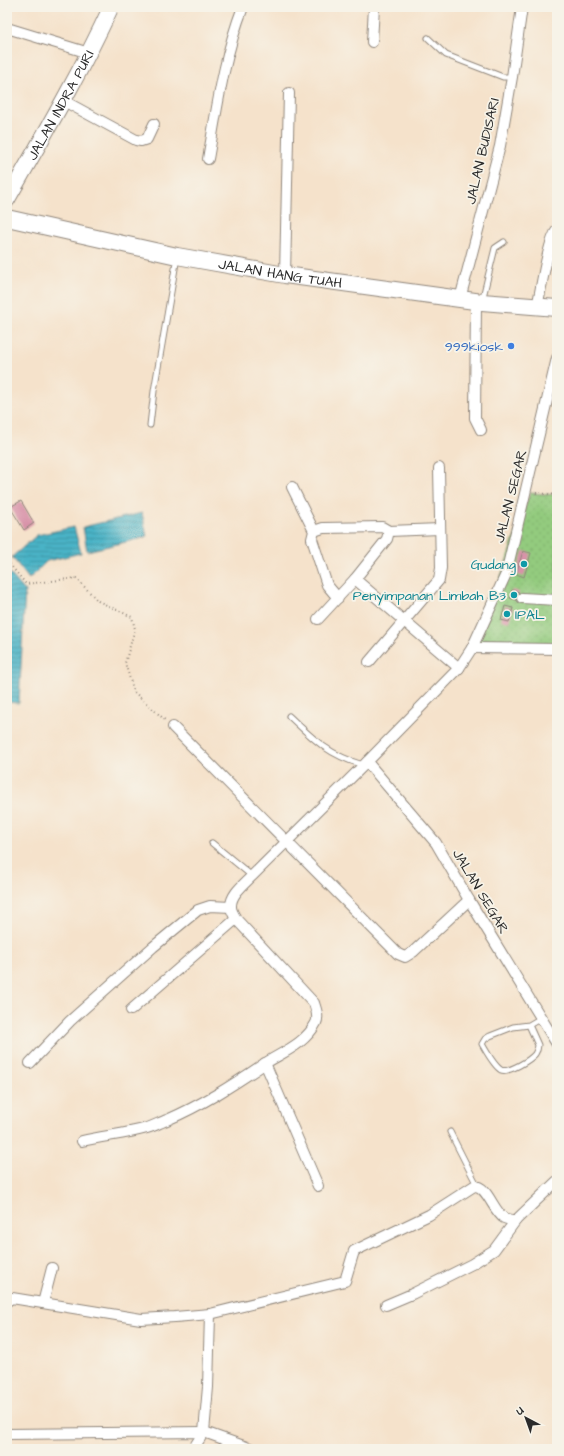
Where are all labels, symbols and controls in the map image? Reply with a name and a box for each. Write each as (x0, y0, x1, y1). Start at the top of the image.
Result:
street label: JALAN INDRA PURI (23, 47, 99, 164)
street label: JALAN BUDISARI (461, 96, 505, 206)
street label: JALAN HANG TUAH (217, 254, 344, 294)
place label: 999kiosk (445, 337, 503, 357)
marker: 999kiosk (506, 341, 516, 351)
street label: JALAN SEGAR (490, 448, 532, 545)
place label: Gudang (471, 555, 516, 575)
marker: Gudang (519, 559, 529, 569)
place label: Penyimpanan Limbah B3 (353, 586, 506, 606)
marker: Penyimpanan Limbah B3 (509, 590, 519, 600)
place label: IPAL (515, 605, 545, 625)
marker: IPAL (502, 609, 512, 619)
street label: JALAN SEGAR (447, 845, 513, 938)
north arrow (506, 1398, 546, 1438)
text: U (512, 1403, 527, 1419)

